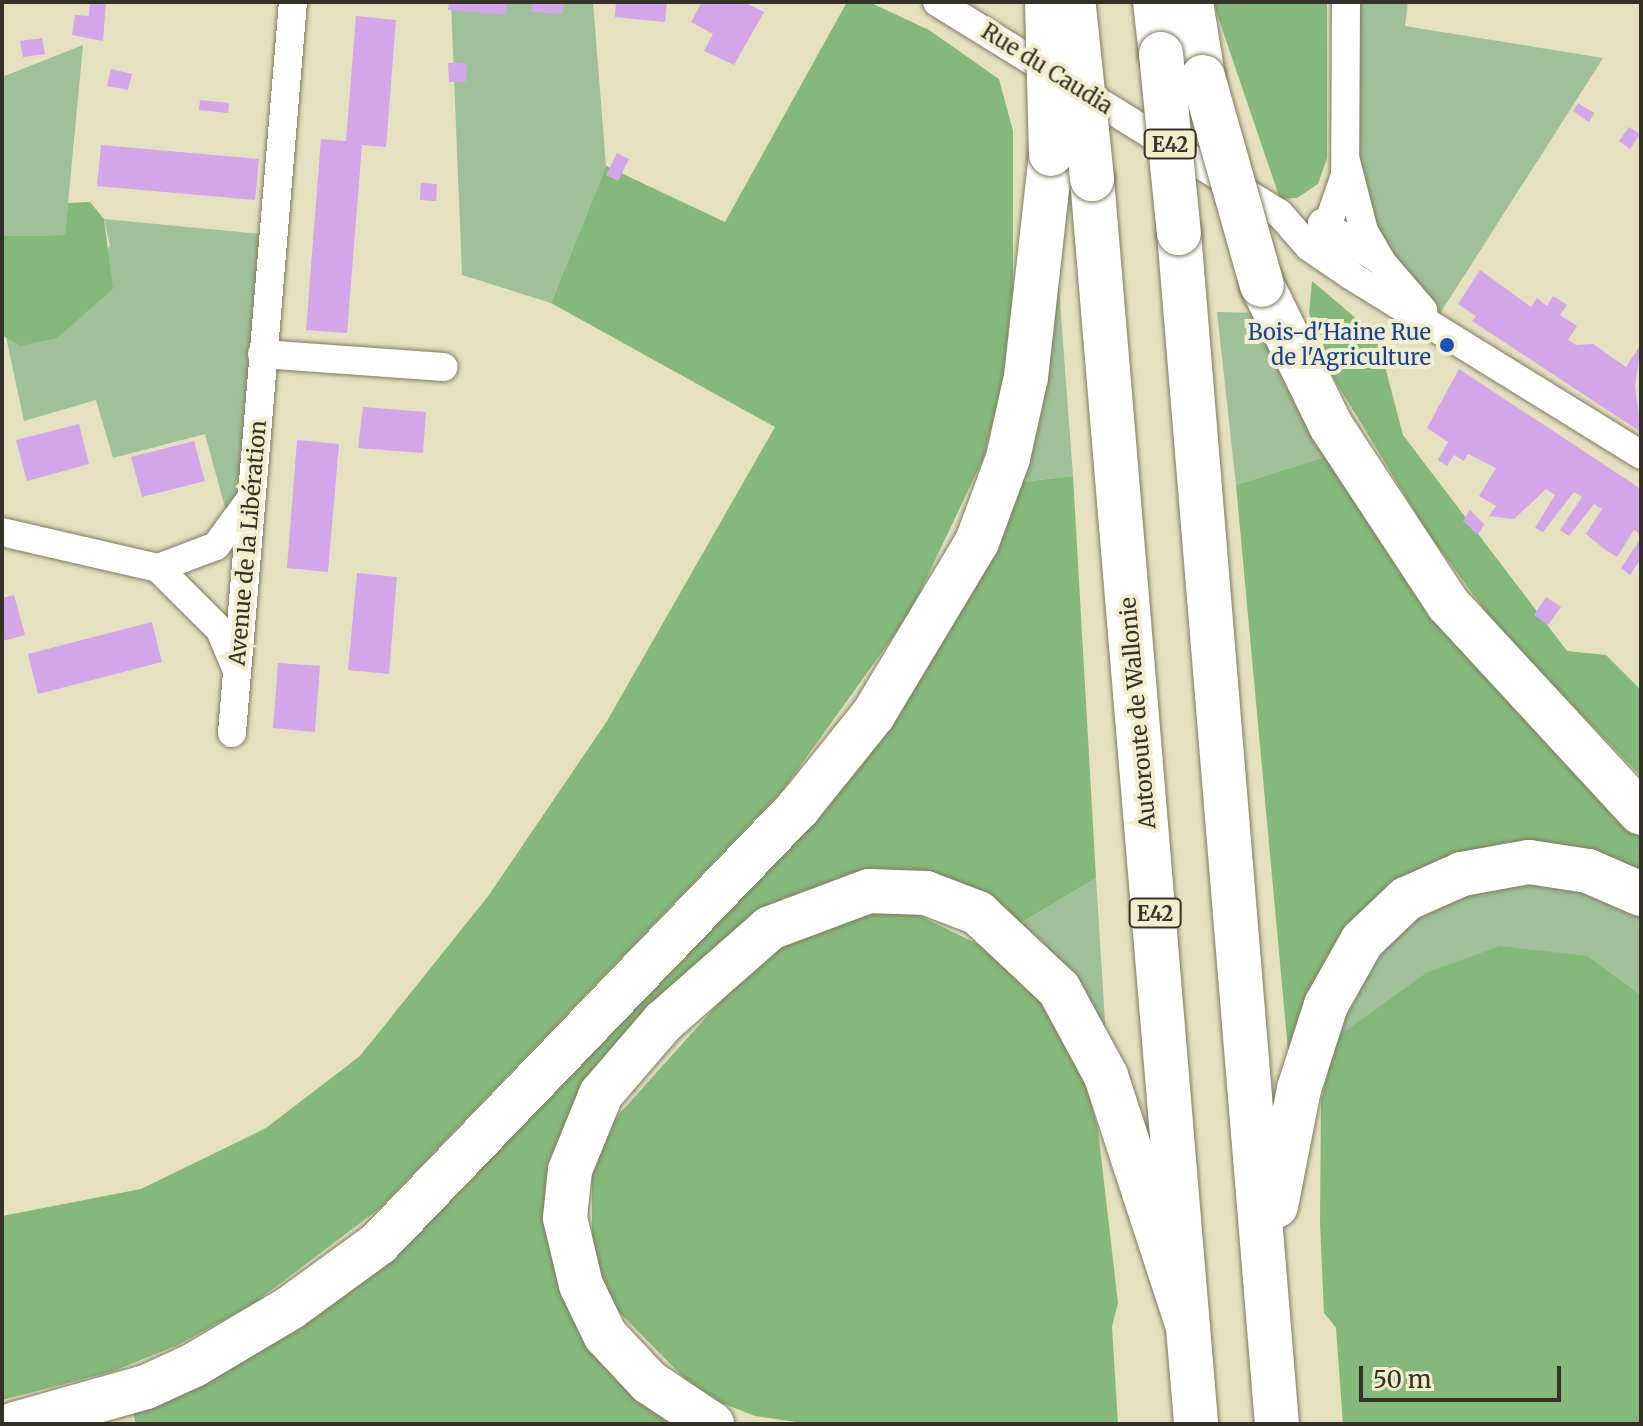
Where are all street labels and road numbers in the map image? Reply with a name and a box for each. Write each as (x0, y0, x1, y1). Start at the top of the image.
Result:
street label: Rue du Caudia (977, 18, 1117, 120)
road number: E42 (1142, 128, 1198, 160)
street label: Avenue de la Libération (224, 419, 272, 667)
street label: Autoroute de Wallonie (1115, 596, 1161, 830)
road number: E42 (1127, 897, 1183, 929)

